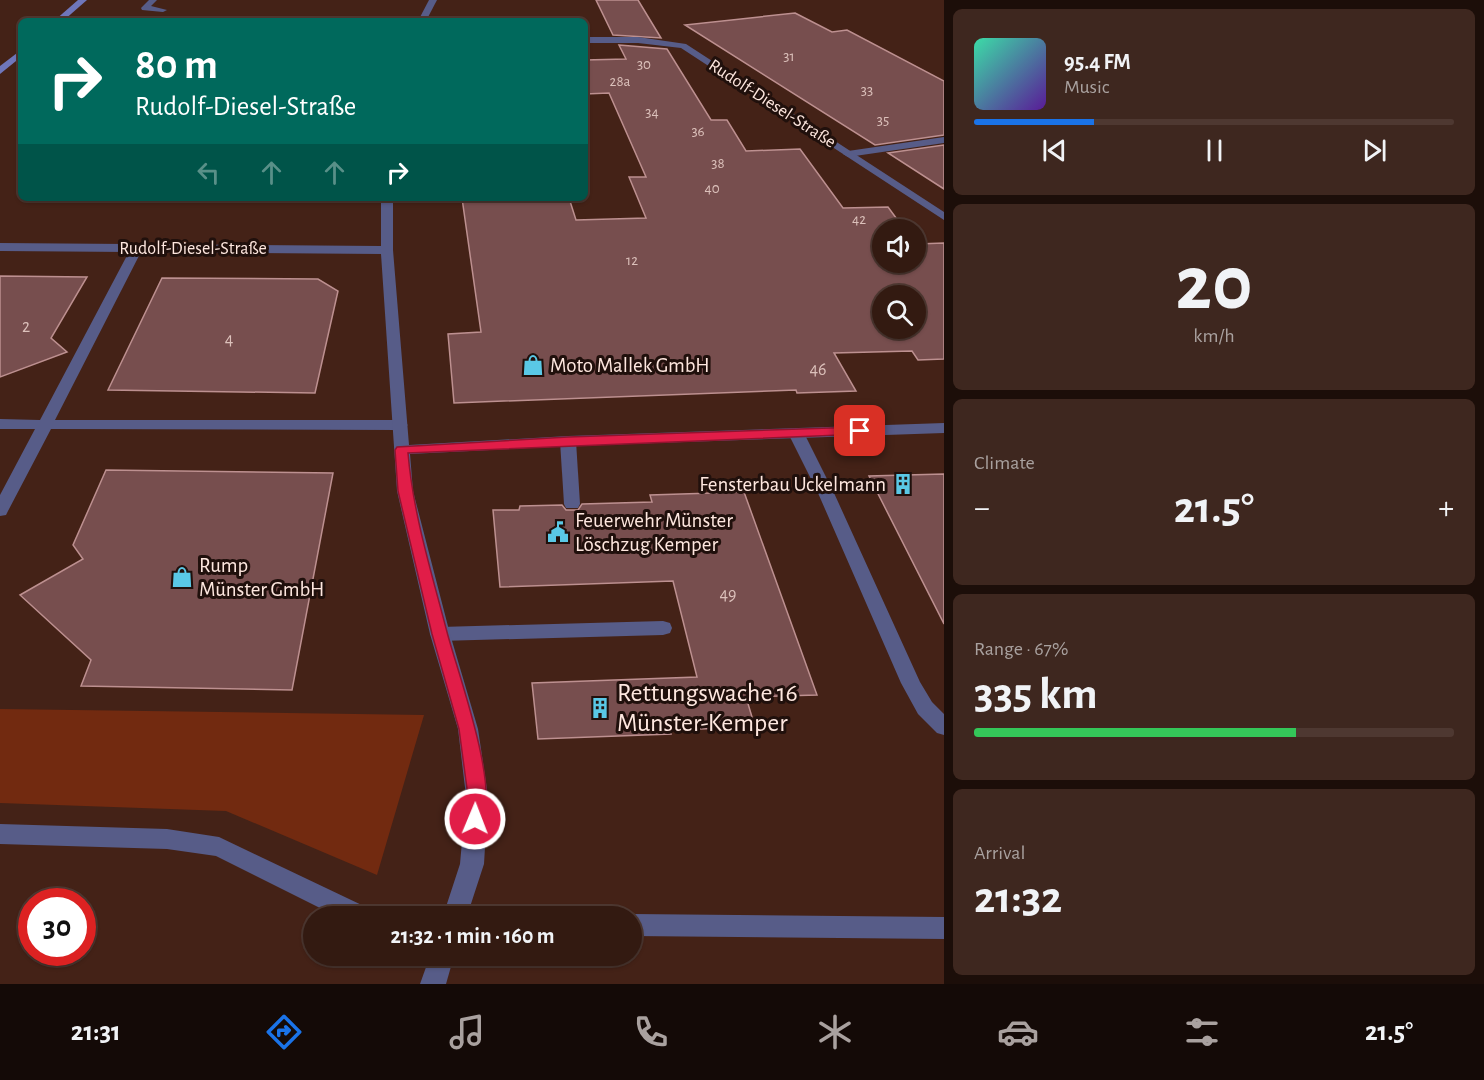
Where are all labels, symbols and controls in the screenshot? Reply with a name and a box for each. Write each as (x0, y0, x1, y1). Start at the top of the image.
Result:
icon: right (36, 42, 114, 120)
text: 80 m (135, 44, 218, 86)
house number: 31 (783, 49, 795, 64)
text: 95.4 FM (1064, 51, 1131, 73)
street label: Rudolf-Diesel-Straße (705, 56, 839, 152)
house number: 30 (637, 57, 651, 72)
house number: 28a (610, 74, 630, 89)
text: Music (1064, 77, 1110, 97)
house number: 33 (861, 83, 873, 98)
text: Rudolf-Diesel-Straße (135, 93, 356, 120)
house number: 34 (645, 105, 659, 120)
house number: 35 (877, 113, 889, 128)
house number: 36 (691, 124, 705, 139)
icon: previous (1038, 134, 1071, 167)
icon: pause (1198, 134, 1231, 167)
icon: next (1358, 134, 1391, 167)
icon: left (192, 156, 225, 189)
icon: ahead (255, 156, 288, 189)
icon: ahead (318, 156, 351, 189)
icon: right (381, 156, 414, 189)
house number: 38 (711, 156, 725, 171)
house number: 40 (704, 181, 720, 196)
house number: 42 (852, 212, 866, 227)
map controls (872, 219, 926, 339)
button: sound (872, 219, 926, 273)
street label: Rudolf-Diesel-Straße (119, 240, 267, 258)
text: 20 (1175, 246, 1253, 324)
house number: 12 (626, 253, 638, 268)
button: search (872, 285, 926, 339)
house number: 2 (22, 318, 30, 336)
text: km/h (1193, 326, 1235, 346)
house number: 4 (225, 331, 234, 349)
shop icon: Moto Mallek GmbH (521, 353, 545, 377)
place label: Moto Mallek GmbH (550, 355, 710, 376)
house number: 46 (809, 361, 827, 379)
pin (834, 405, 885, 456)
icon: arrive (843, 414, 876, 447)
text: Climate (974, 453, 1035, 473)
building icon: Fensterbau Uckelmann (891, 472, 915, 496)
place label: Fensterbau Uckelmann (699, 474, 886, 495)
text: 21.5° (1174, 486, 1254, 531)
text: − (974, 492, 990, 525)
text: + (1438, 492, 1454, 525)
place label: Feuerwehr Münster Löschzug Kemper (575, 510, 733, 555)
public building icon: Feuerwehr Münster Löschzug Kemper (546, 520, 570, 544)
place label: Rump Münster GmbH (199, 555, 324, 600)
shop icon: Rump Münster GmbH (170, 565, 194, 589)
house number: 49 (719, 586, 737, 604)
text: Range · 67% (974, 639, 1068, 659)
text: 335 km (974, 672, 1098, 717)
place label: Rettungswache 16 Münster-Kemper (617, 680, 798, 736)
building icon: Rettungswache 16 Münster-Kemper (588, 696, 612, 720)
position arrow (443, 787, 507, 851)
text: Arrival (974, 843, 1025, 863)
text: 21:32 (974, 876, 1062, 921)
speed limit sign: 30 (18, 888, 96, 966)
text: 21:32 · 1 min · 160 m (391, 925, 555, 947)
icon: directions (263, 1011, 305, 1053)
icon: music (446, 1011, 488, 1053)
icon: phone (630, 1011, 672, 1053)
icon: climate (814, 1011, 856, 1053)
icon: car (997, 1011, 1039, 1053)
icon: filters (1181, 1011, 1223, 1053)
text: 21:31 (71, 1018, 121, 1045)
text: 21.5° (1365, 1018, 1413, 1045)

